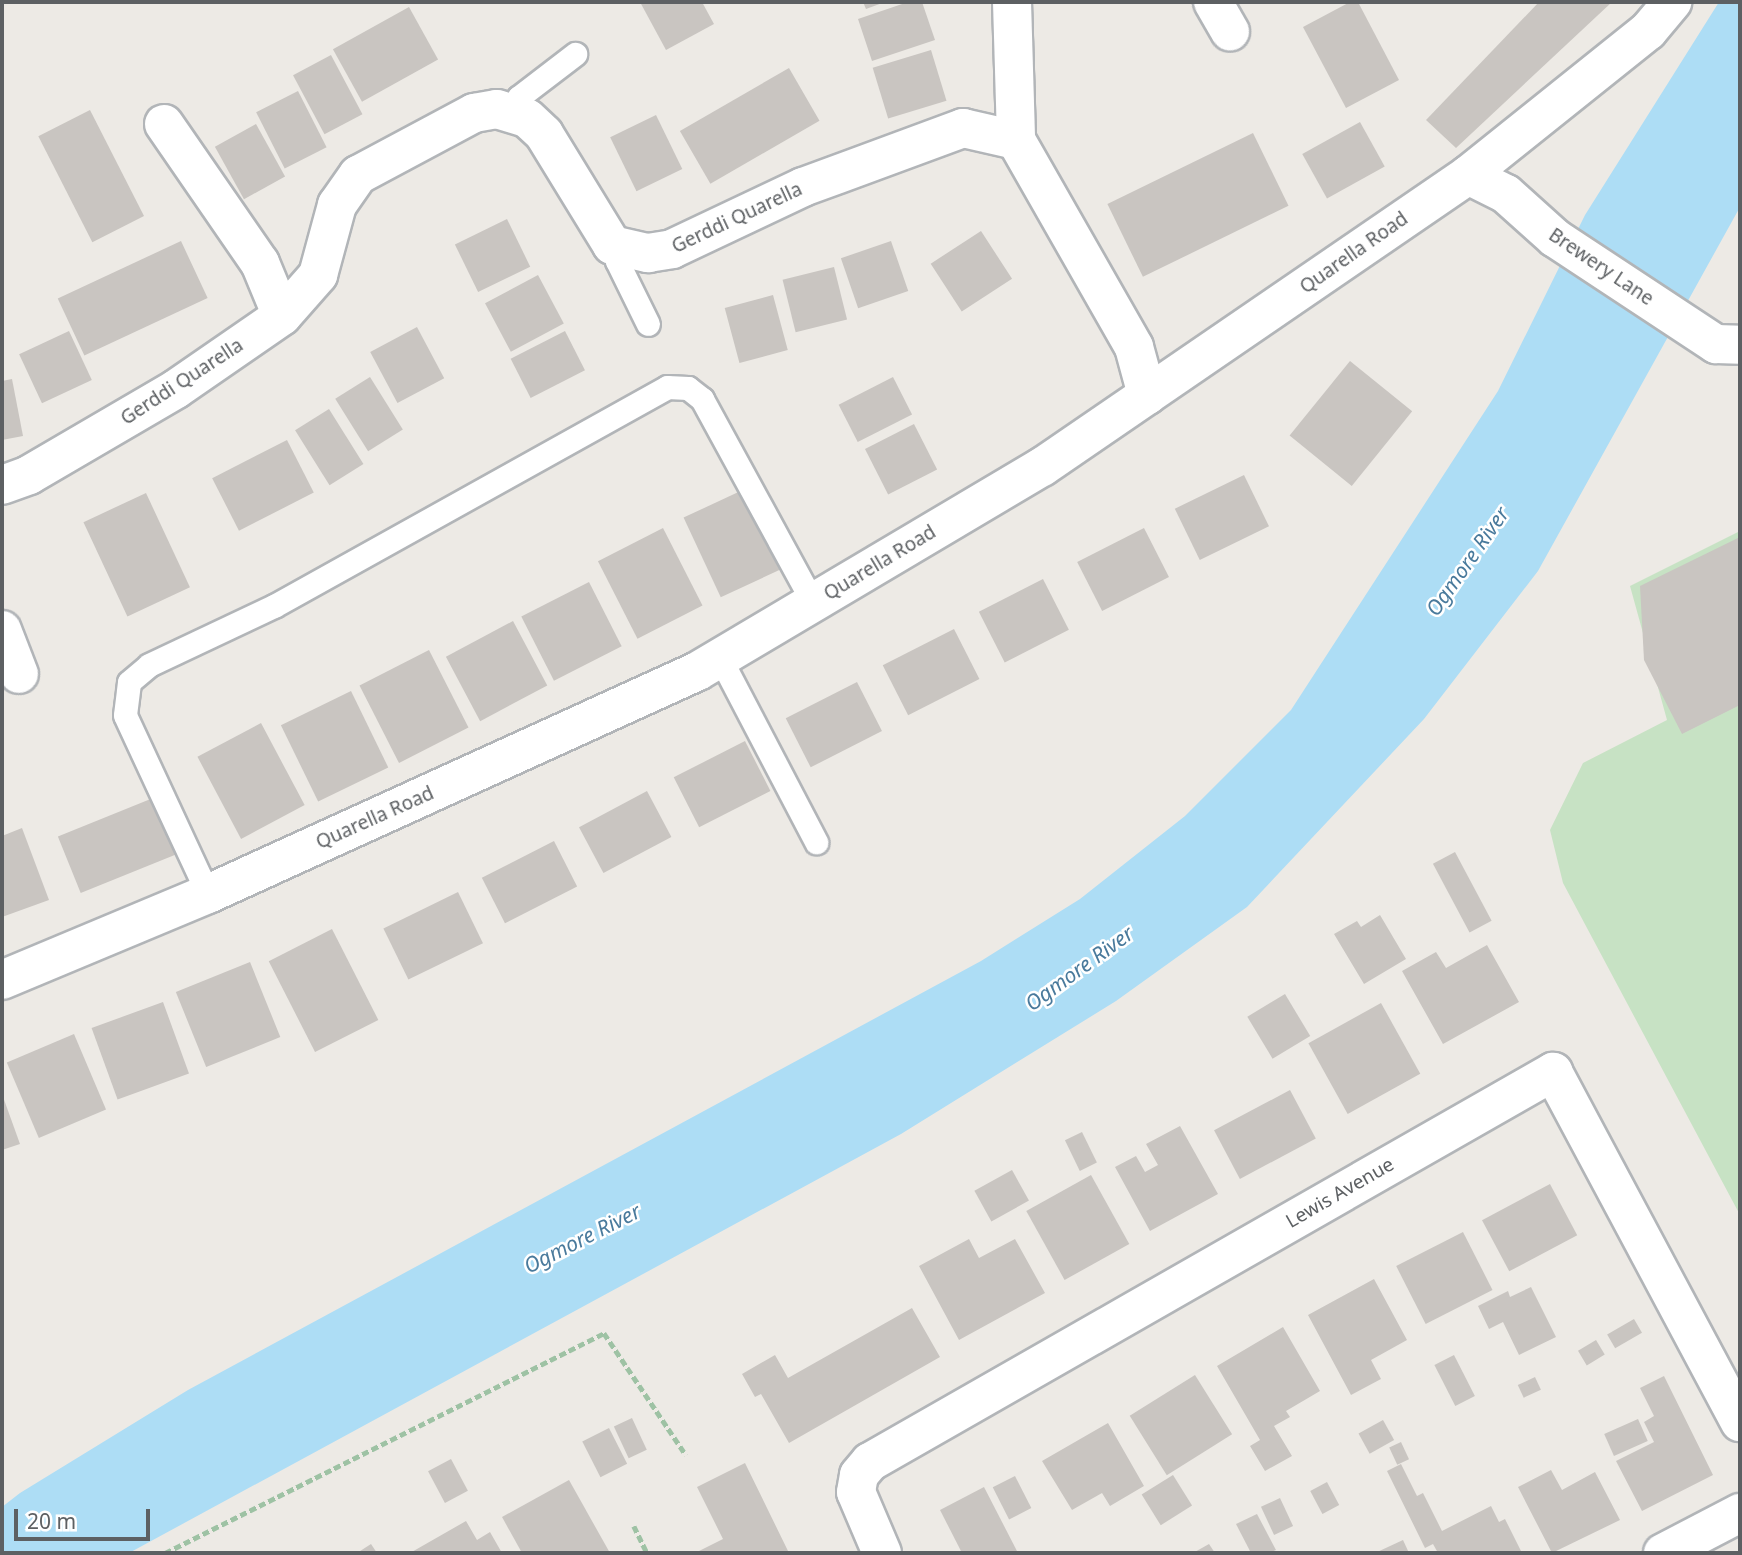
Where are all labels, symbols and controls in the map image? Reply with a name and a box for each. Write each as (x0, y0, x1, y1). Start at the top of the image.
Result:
street label: Gerddi Quarella (668, 178, 806, 258)
street label: Quarella Road (1296, 207, 1412, 299)
street label: Brewery Lane (1544, 224, 1658, 310)
street label: Gerddi Quarella (117, 334, 247, 430)
water label: Ogmore River (1420, 502, 1514, 620)
street label: Quarella Road (820, 521, 940, 605)
street label: Quarella Road (313, 782, 437, 854)
water label: Ogmore River (1020, 920, 1138, 1016)
street label: Lewis Avenue (1282, 1153, 1398, 1233)
water label: Ogmore River (519, 1198, 645, 1278)
scale bar (18, 1496, 154, 1540)
text: 20 m (27, 1507, 76, 1535)

